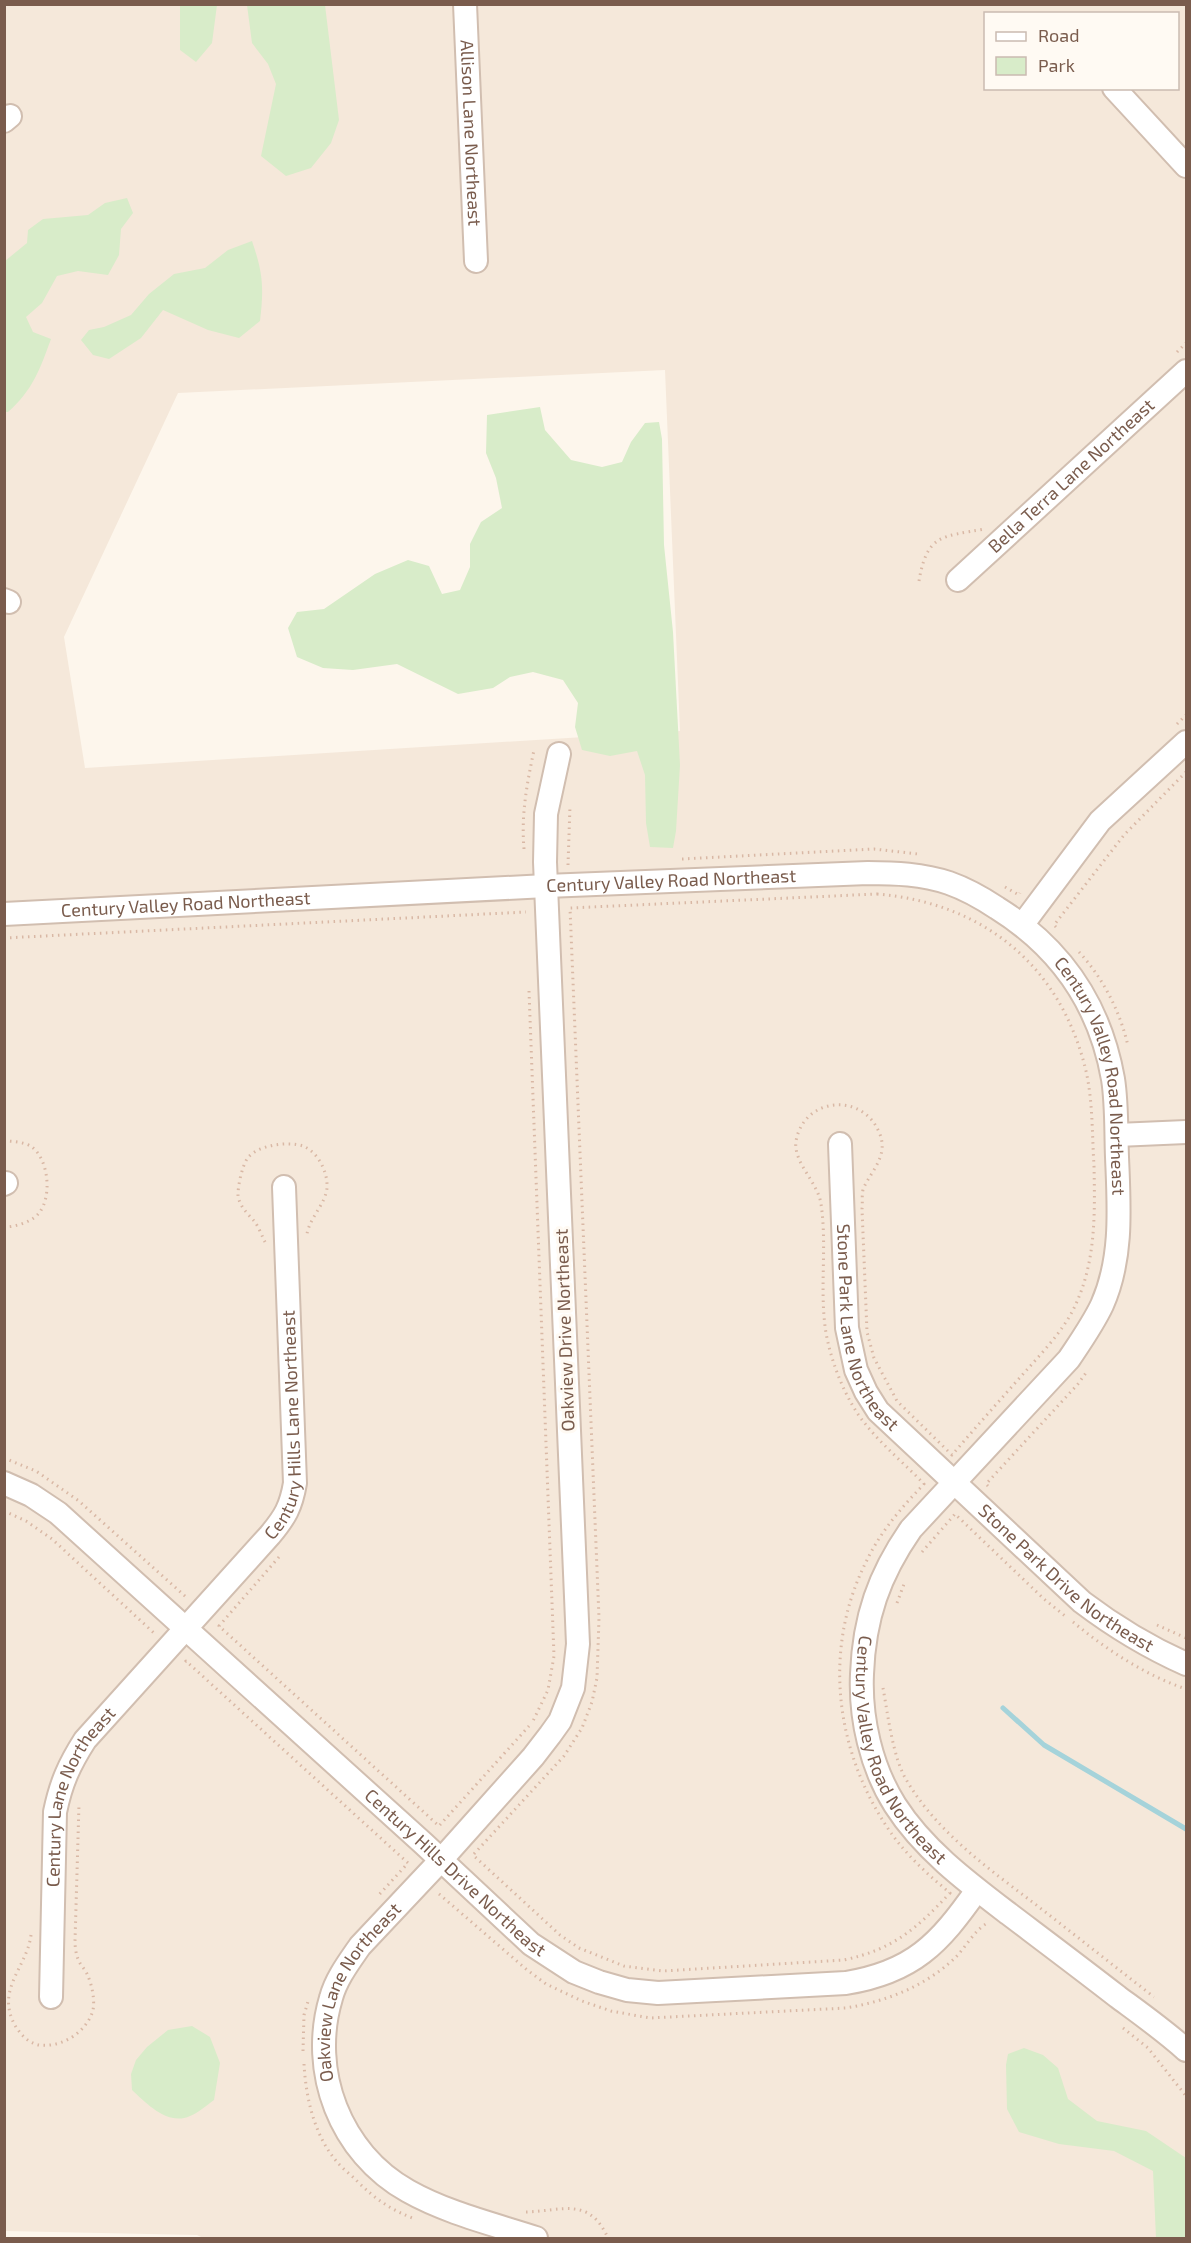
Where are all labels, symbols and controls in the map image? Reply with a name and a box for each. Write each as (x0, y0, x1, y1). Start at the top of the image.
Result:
legend (984, 12, 1179, 90)
text: Road (1038, 24, 1079, 46)
street label: Allison Lane Northeast (457, 39, 487, 227)
text: Park (1038, 54, 1075, 76)
street label: Bella Terra Lane Northeast (983, 393, 1159, 557)
street label: Century Valley Road Northeast (546, 864, 797, 896)
street label: Century Valley Road Northeast (60, 886, 311, 921)
street label: Century Valley Road Northeast (1050, 952, 1130, 1196)
street label: Stone Park Lane Northeast (833, 1223, 904, 1435)
street label: Oakview Drive Northeast (549, 1228, 579, 1432)
street label: Century Hills Lane Northeast (259, 1310, 305, 1544)
street label: Stone Park Drive Northeast (974, 1499, 1158, 1656)
street label: Century Valley Road Northeast (852, 1634, 952, 1869)
street label: Century Lane Northeast (41, 1702, 120, 1887)
street label: Century Hills Drive Northeast (361, 1784, 550, 1961)
street label: Oakview Lane Northeast (312, 1898, 405, 2084)

